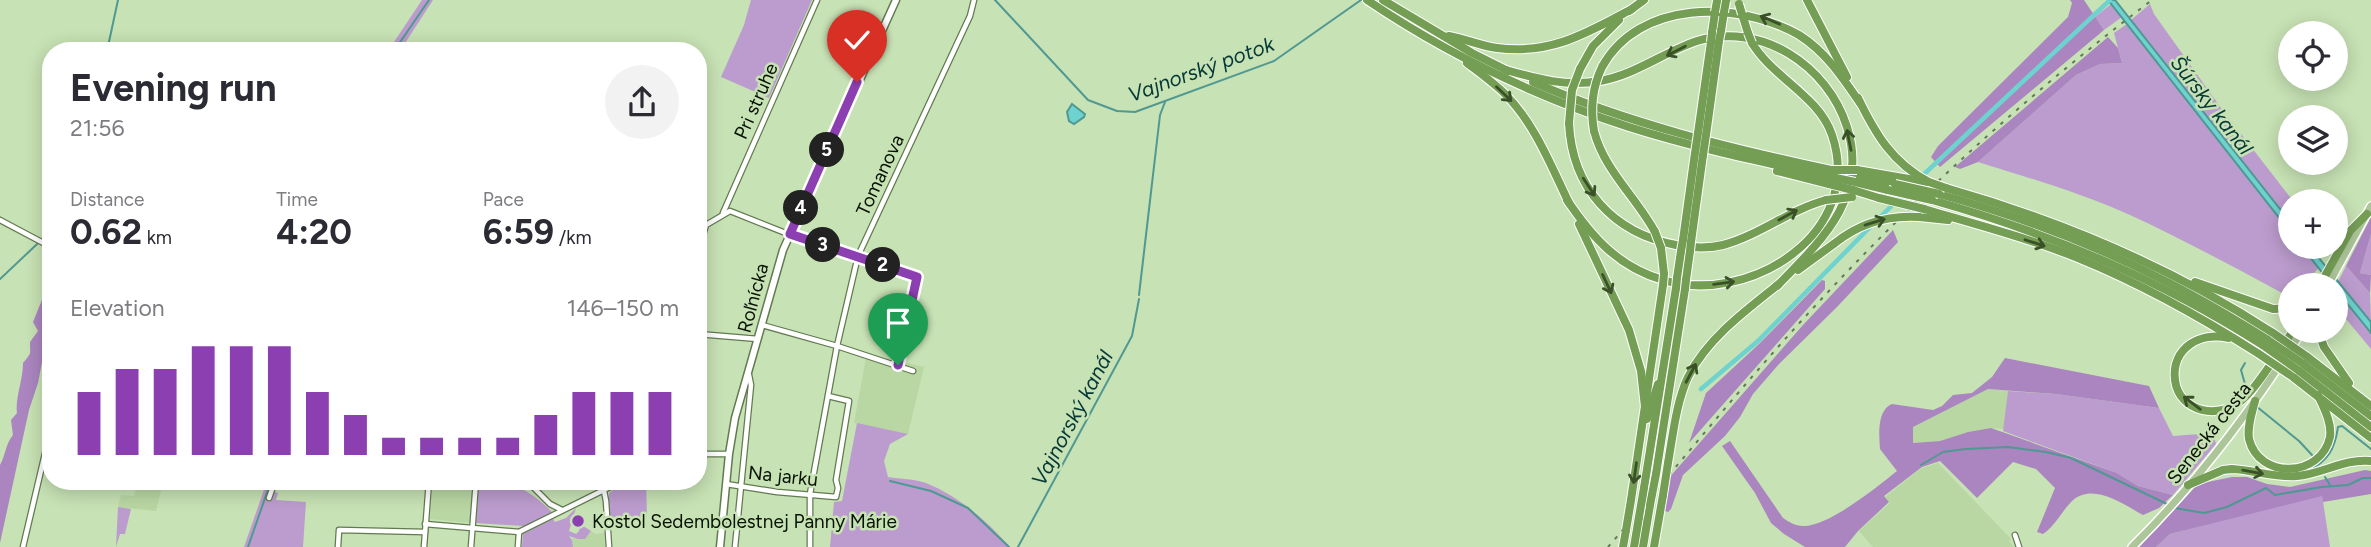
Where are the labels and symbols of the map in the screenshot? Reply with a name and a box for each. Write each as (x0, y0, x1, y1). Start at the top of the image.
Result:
pin (827, 10, 887, 82)
one-way arrow (1760, 13, 1782, 26)
water label: Vajnorský potok (1124, 31, 1278, 107)
one-way arrow (1666, 44, 1687, 58)
water label: Šúrsky kanál (2166, 50, 2259, 160)
street label: Pri struhe (729, 60, 783, 142)
one-way arrow (1495, 85, 1512, 102)
one-way arrow (1842, 129, 1856, 152)
street label: Tomanova (851, 131, 909, 219)
pin: 5 (810, 132, 844, 168)
one-way arrow (1582, 177, 1596, 197)
pin: 4 (784, 190, 818, 226)
one-way arrow (1777, 208, 1798, 221)
one-way arrow (1863, 214, 1885, 227)
pin: 3 (806, 228, 840, 262)
one-way arrow (2024, 238, 2046, 250)
pin: 2 (866, 247, 900, 282)
street label: Roľnícka (733, 261, 773, 335)
one-way arrow (1601, 272, 1614, 294)
one-way arrow (1712, 276, 1735, 289)
pin (868, 293, 928, 365)
water label: Vajnorský kanál (1026, 346, 1118, 490)
one-way arrow (1684, 364, 1698, 384)
street label: Senecká cesta (2162, 377, 2256, 489)
one-way arrow (2184, 396, 2202, 411)
street label: Na jarku (747, 461, 819, 491)
one-way arrow (1628, 461, 1641, 484)
one-way arrow (2241, 466, 2264, 479)
place label: Kostol Sedembolestnej Panny Márie (592, 510, 897, 533)
marker: Kostol Sedembolestnej Panny Márie (570, 513, 586, 529)

